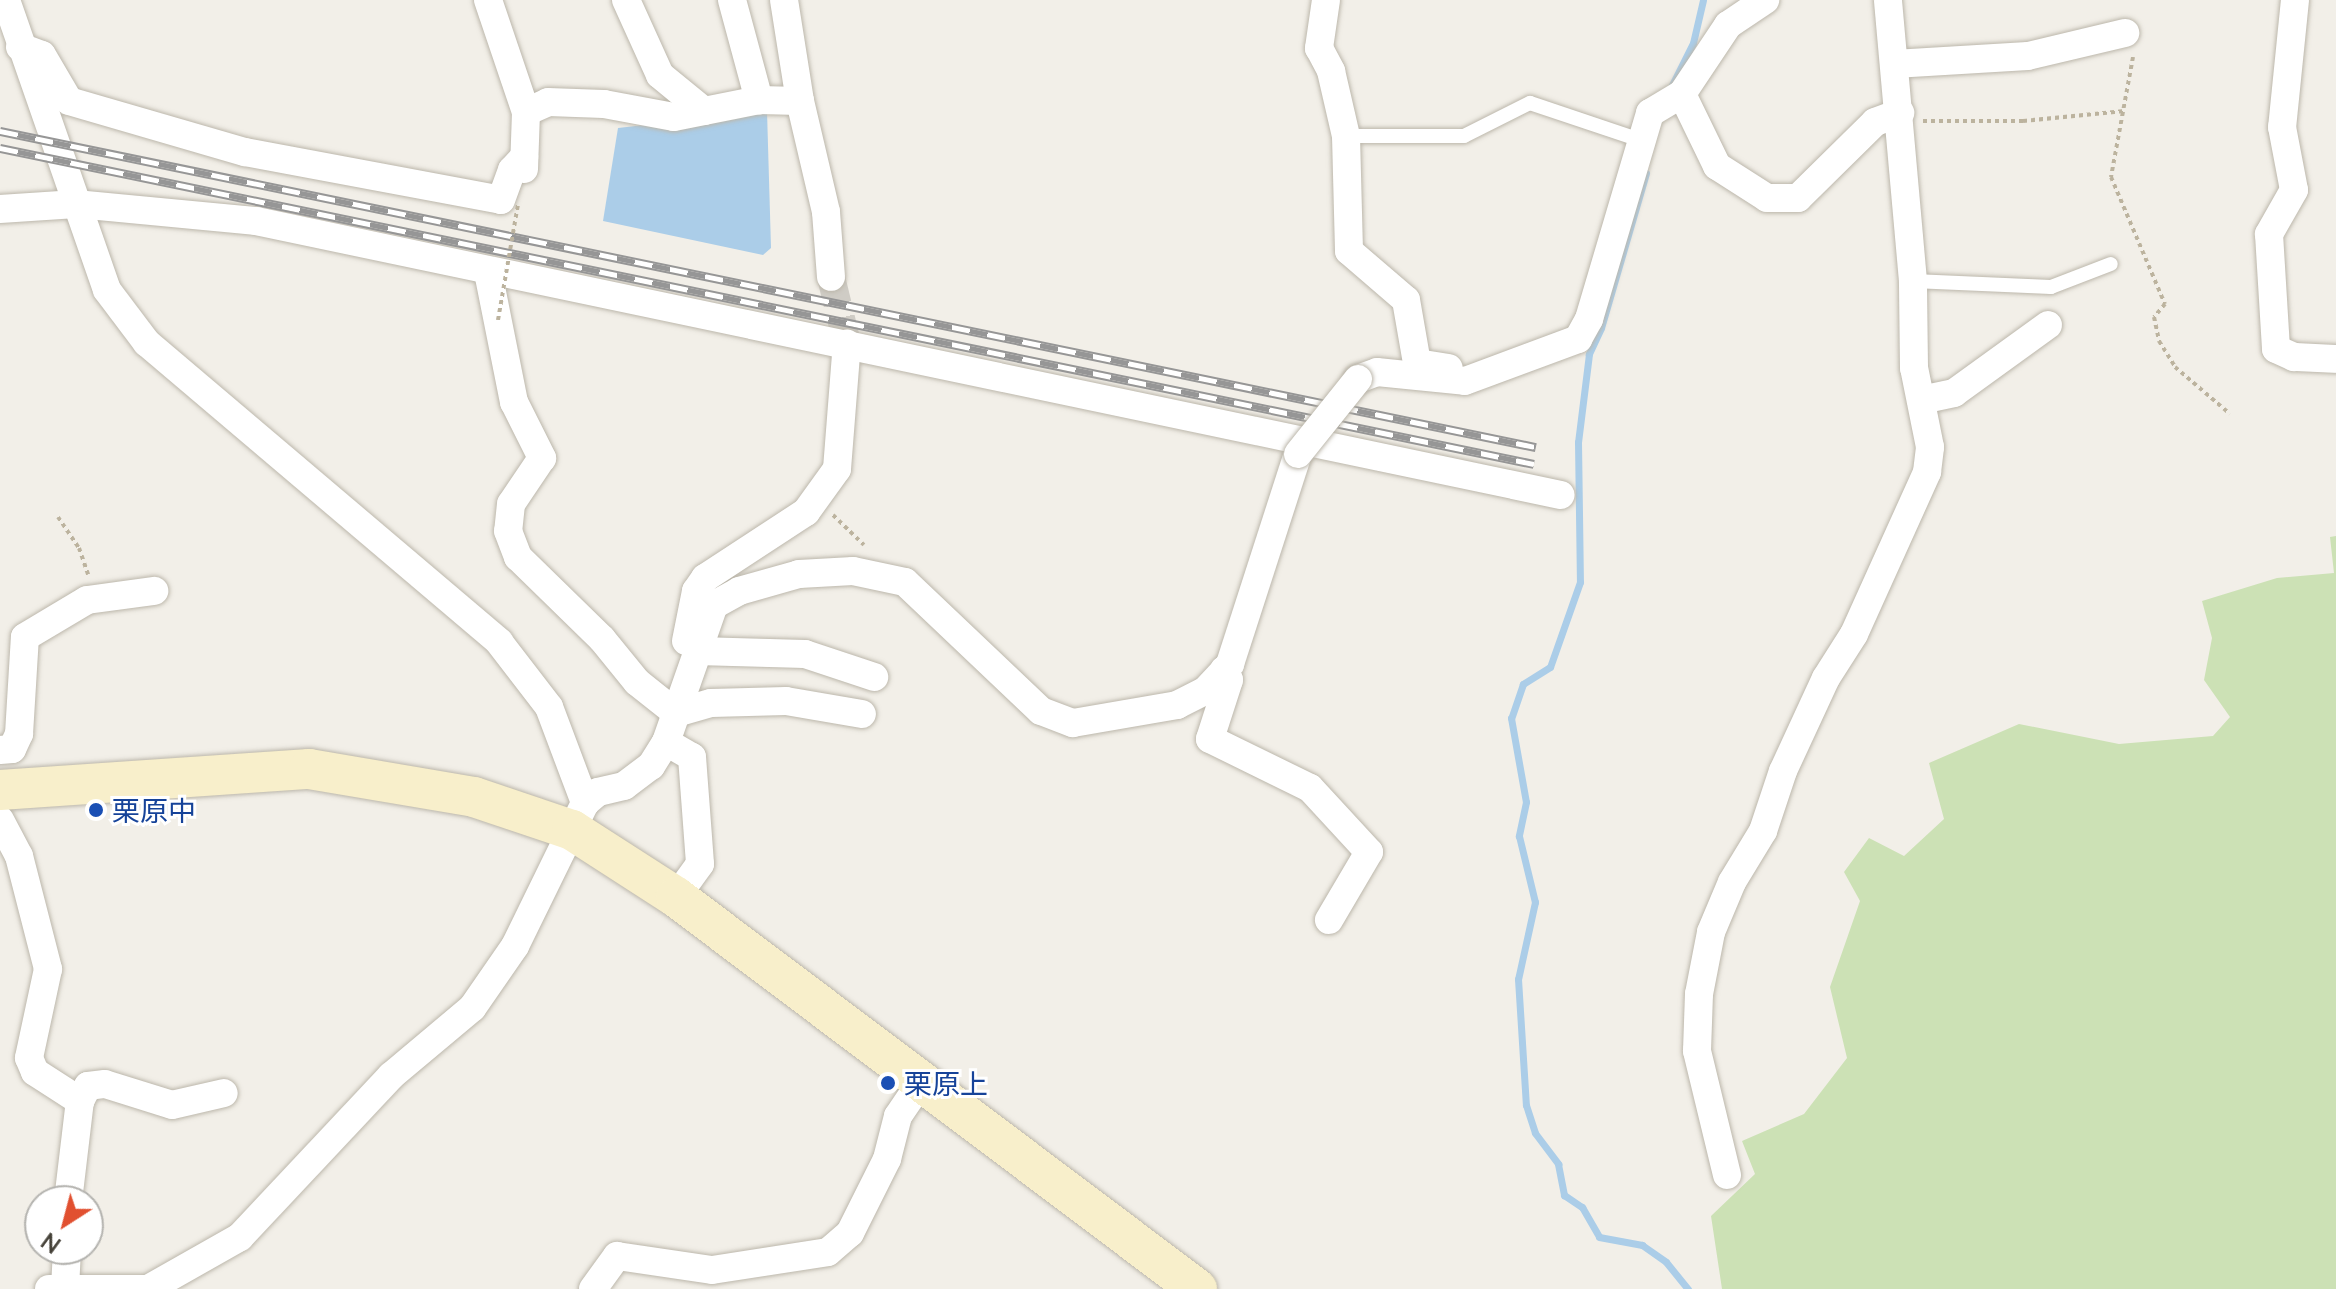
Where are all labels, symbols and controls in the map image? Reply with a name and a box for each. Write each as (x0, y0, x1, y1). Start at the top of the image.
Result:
place label: 栗原中 (112, 793, 196, 827)
marker: 栗原中 (87, 801, 105, 819)
place label: 栗原上 (904, 1066, 988, 1100)
marker: 栗原上 (879, 1074, 897, 1092)
north arrow (24, 1185, 104, 1265)
text: N (36, 1227, 66, 1259)

